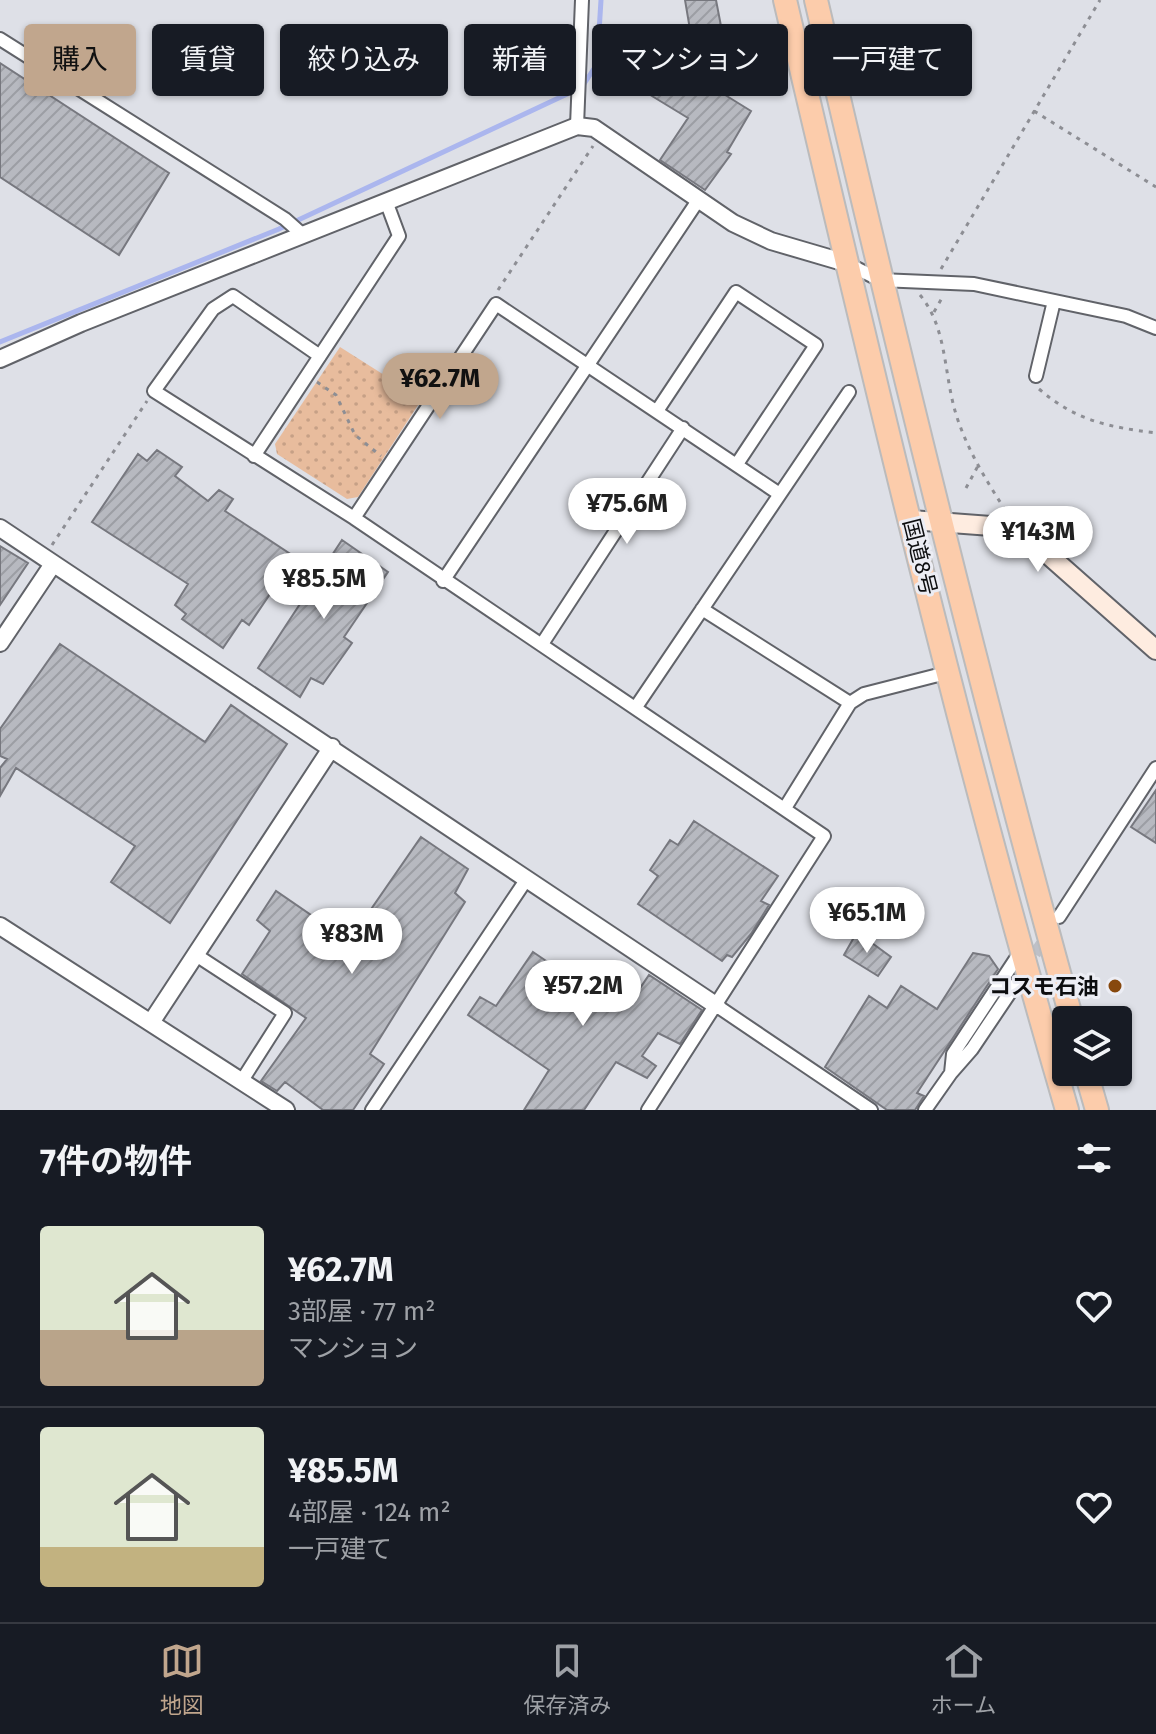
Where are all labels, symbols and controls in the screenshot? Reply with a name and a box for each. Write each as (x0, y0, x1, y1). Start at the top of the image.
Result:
chip: 購入 (24, 24, 136, 96)
chip: 賃貸 (152, 24, 264, 96)
chip: 絞り込み (280, 24, 448, 96)
chip: 新着 (464, 24, 576, 96)
chip: マンション (592, 24, 788, 96)
chip: 一戸建て (804, 24, 972, 96)
pin: ¥62.7M (375, 353, 505, 421)
text: ¥62.7M (400, 363, 480, 394)
pin: ¥75.6M (562, 478, 692, 546)
text: ¥75.6M (586, 488, 668, 519)
pin: ¥143M (982, 506, 1094, 574)
street label: 国道8号 (897, 516, 943, 598)
text: ¥143M (1001, 516, 1075, 547)
pin: ¥85.5M (259, 553, 389, 621)
text: ¥85.5M (282, 563, 366, 594)
pin: ¥65.1M (802, 887, 932, 955)
text: ¥65.1M (828, 897, 906, 928)
pin: ¥83M (305, 908, 399, 976)
text: ¥83M (320, 918, 384, 949)
pin: ¥57.2M (518, 960, 648, 1028)
text: ¥57.2M (543, 970, 623, 1001)
place label: コスモ石油 (989, 973, 1099, 1000)
marker: コスモ石油 (1106, 977, 1124, 995)
map controls (1052, 1006, 1132, 1086)
button: layers (1052, 1006, 1132, 1086)
icon: filters (1072, 1136, 1116, 1180)
text: 7件の物件 (40, 1141, 192, 1182)
text: ¥62.7M (288, 1249, 393, 1290)
icon: home (104, 1258, 200, 1354)
icon: heart (1072, 1284, 1116, 1328)
text: 3部屋 · 77 m² (288, 1296, 436, 1327)
text: マンション (288, 1333, 418, 1364)
text: ¥85.5M (288, 1450, 398, 1491)
icon: home (104, 1459, 200, 1555)
icon: heart (1072, 1485, 1116, 1529)
text: 4部屋 · 124 m² (288, 1497, 451, 1528)
text: 一戸建て (288, 1534, 392, 1565)
tab: 地図 (160, 1639, 204, 1719)
tab: 保存済み (523, 1639, 611, 1719)
tab: ホーム (931, 1639, 996, 1719)

